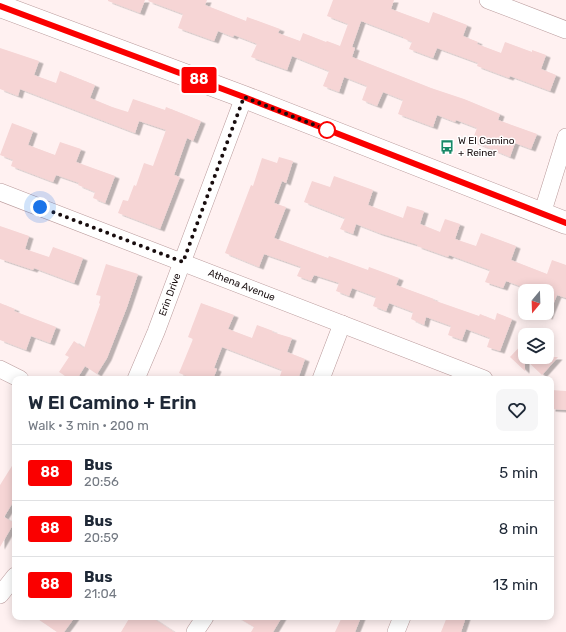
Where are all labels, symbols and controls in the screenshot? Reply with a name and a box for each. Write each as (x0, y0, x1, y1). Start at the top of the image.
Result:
line badge: 88 (181, 67, 217, 93)
text: 88 (190, 71, 208, 88)
unlabelled marker (318, 121, 336, 139)
place label: W El Camino + Reiner (458, 135, 515, 159)
bus stop icon: W El Camino + Reiner (439, 139, 455, 155)
your location (30, 197, 50, 217)
street label: Athena Avenue (206, 267, 277, 304)
street label: Erin Drive (157, 271, 184, 318)
north arrow (518, 284, 554, 320)
map controls (518, 284, 554, 364)
button: layers (518, 328, 554, 364)
button: heart (496, 389, 538, 431)
text: W El Camino + Erin (28, 391, 197, 414)
text: Walk · 3 min · 200 m (28, 418, 149, 433)
text: Bus (84, 456, 112, 474)
text: 88 (41, 464, 59, 481)
text: 5 min (499, 464, 538, 482)
text: 20:56 (84, 474, 119, 489)
text: Bus (84, 512, 112, 530)
text: 88 (41, 520, 59, 537)
text: 8 min (499, 520, 538, 538)
text: 20:59 (84, 530, 119, 545)
text: Bus (84, 568, 112, 586)
text: 88 (41, 576, 59, 593)
text: 13 min (493, 576, 538, 594)
text: 21:04 (84, 586, 117, 601)

